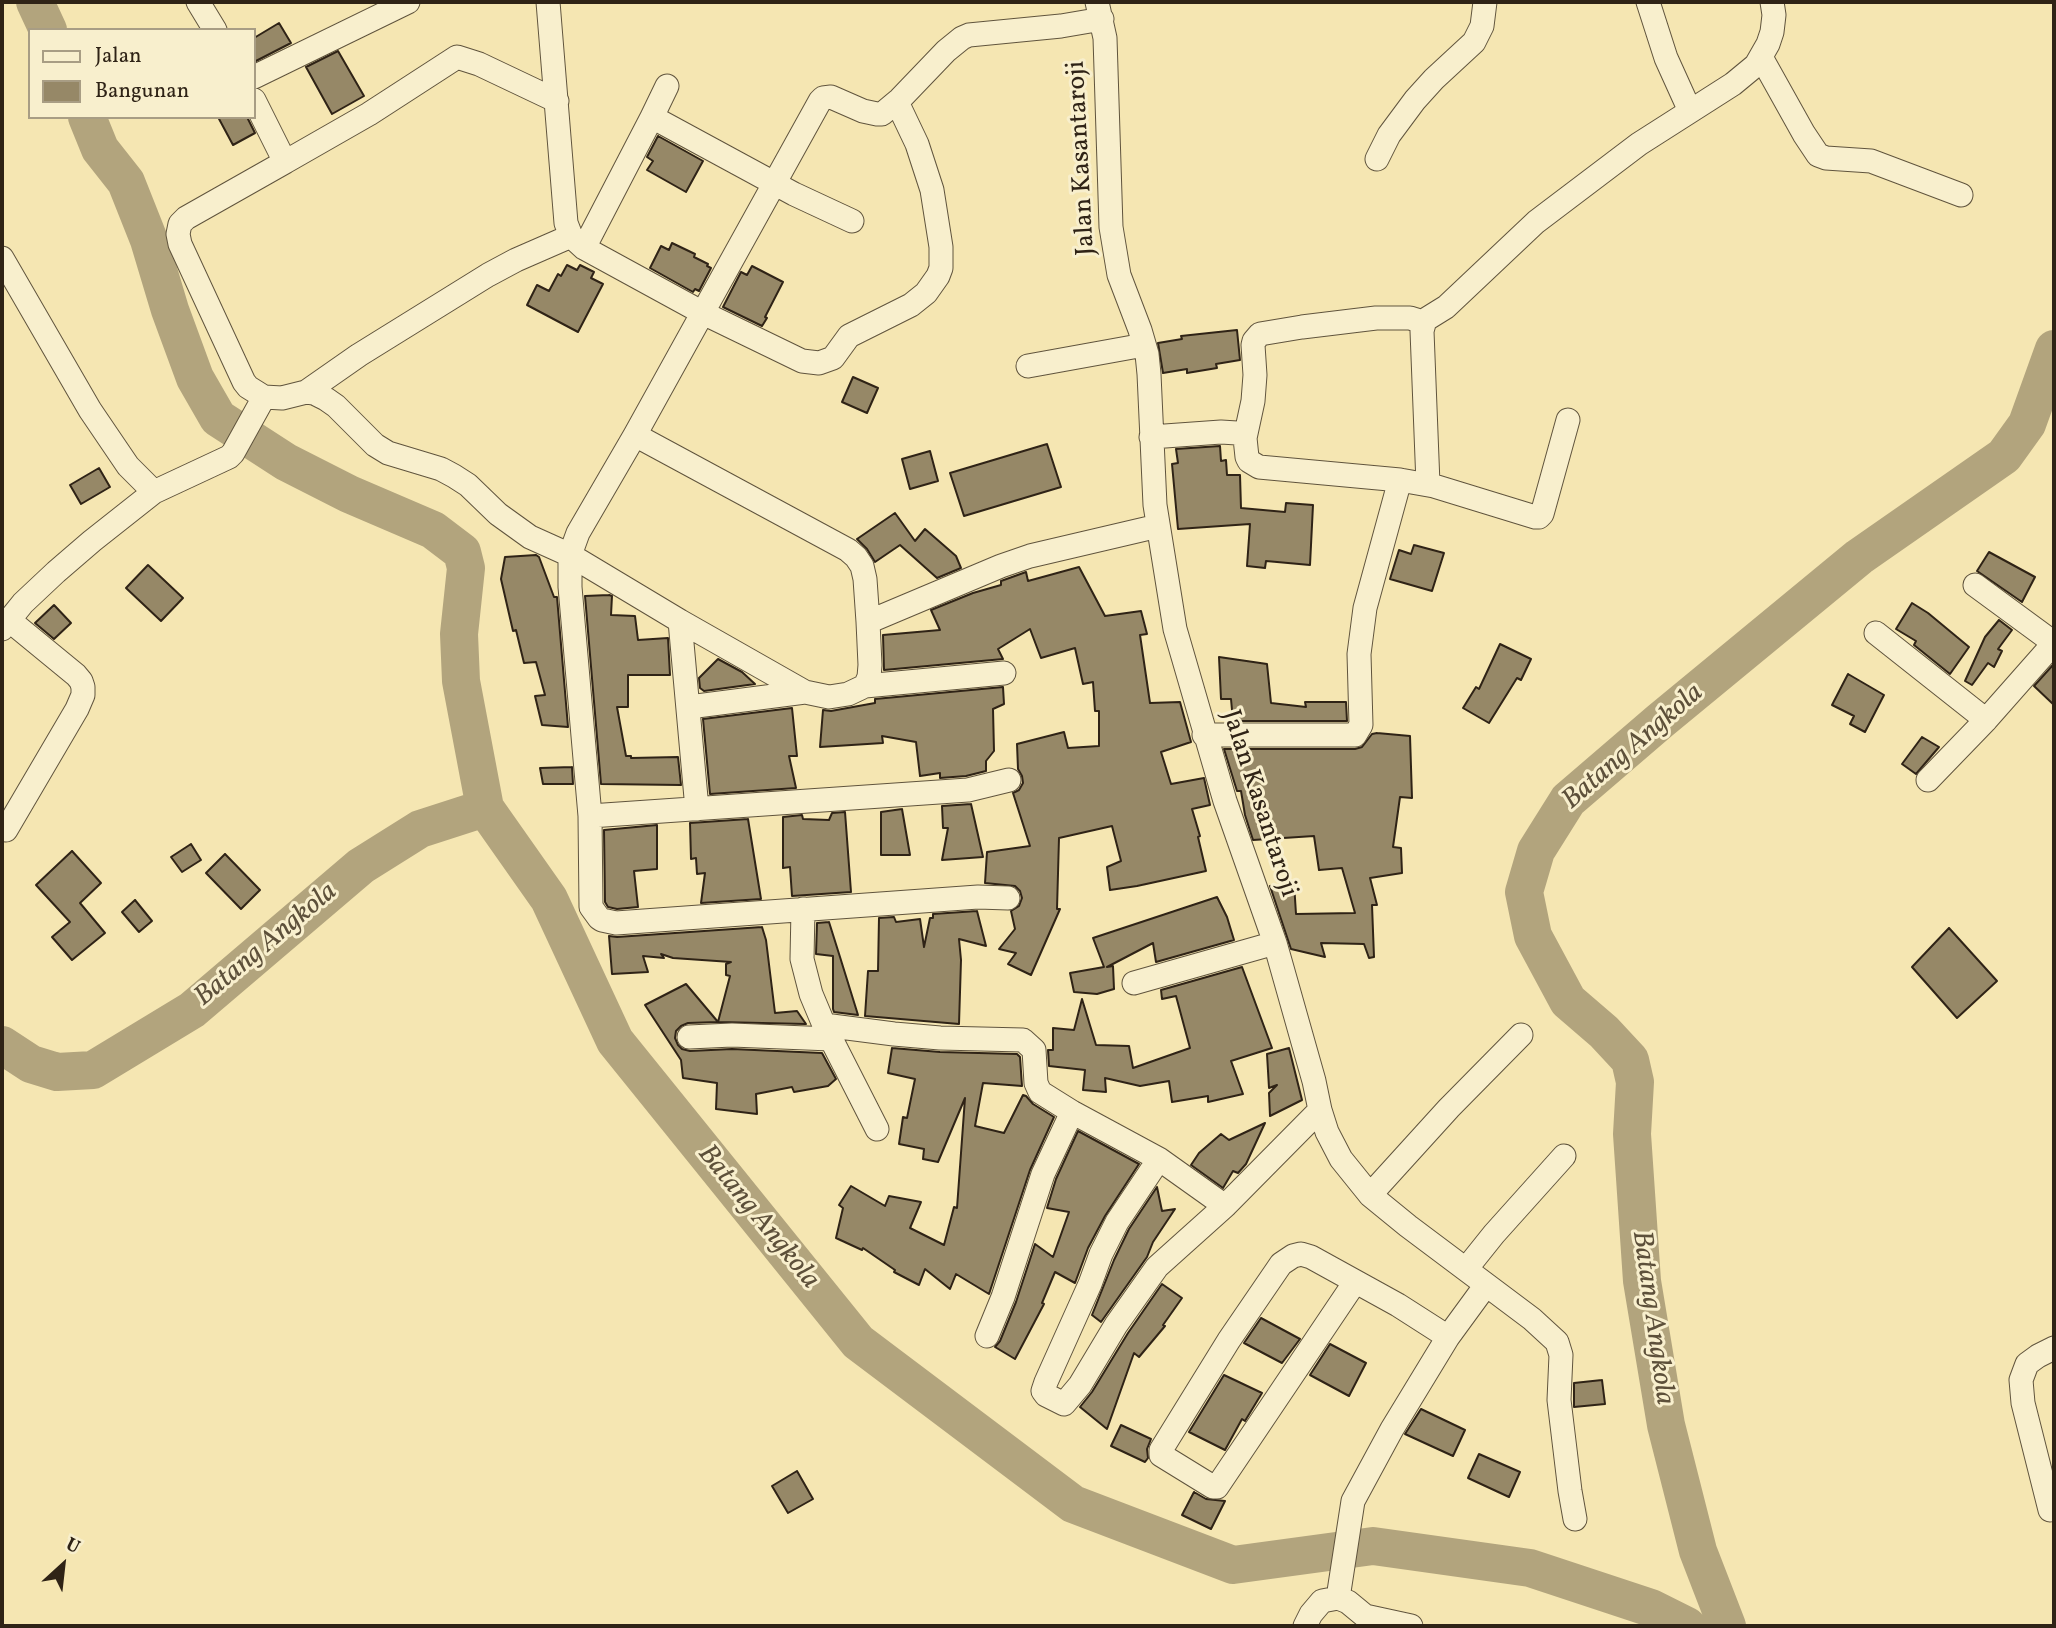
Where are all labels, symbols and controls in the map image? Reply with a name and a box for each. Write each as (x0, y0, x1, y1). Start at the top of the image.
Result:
legend (28, 28, 256, 119)
text: Jalan (95, 42, 142, 71)
street label: Jalan Kasantaroji (1062, 60, 1104, 256)
text: Bangunan (95, 77, 189, 106)
water label: Batang Angkola (1557, 678, 1711, 818)
street label: Jalan Kasantaroji (1213, 706, 1303, 902)
water label: Batang Angkola (189, 877, 345, 1015)
water label: Batang Angkola (689, 1139, 825, 1297)
water label: Batang Angkola (1622, 1229, 1680, 1407)
north arrow (28, 1530, 98, 1600)
text: U (61, 1532, 84, 1561)

